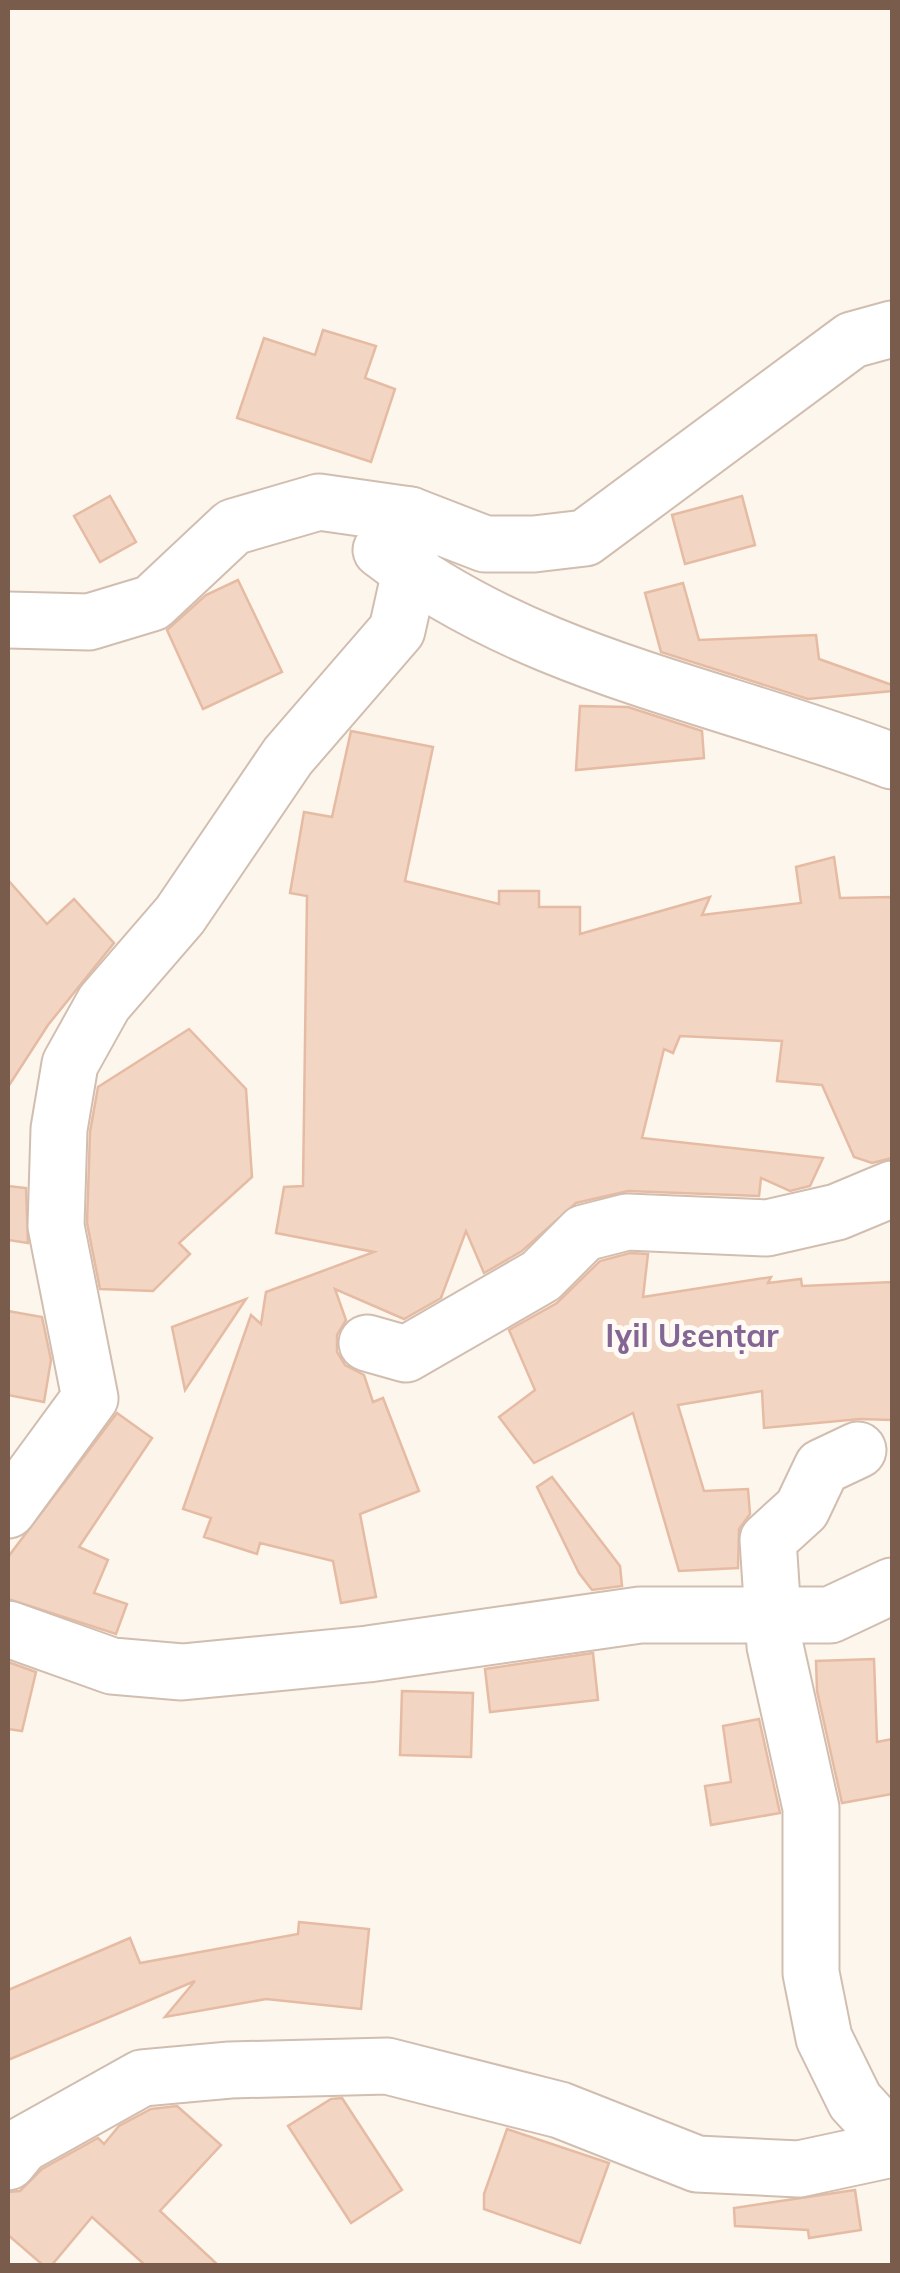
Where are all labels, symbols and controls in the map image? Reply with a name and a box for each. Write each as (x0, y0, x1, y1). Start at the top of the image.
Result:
district label: Iɣil Uɛenṭar (605, 1315, 779, 1355)

